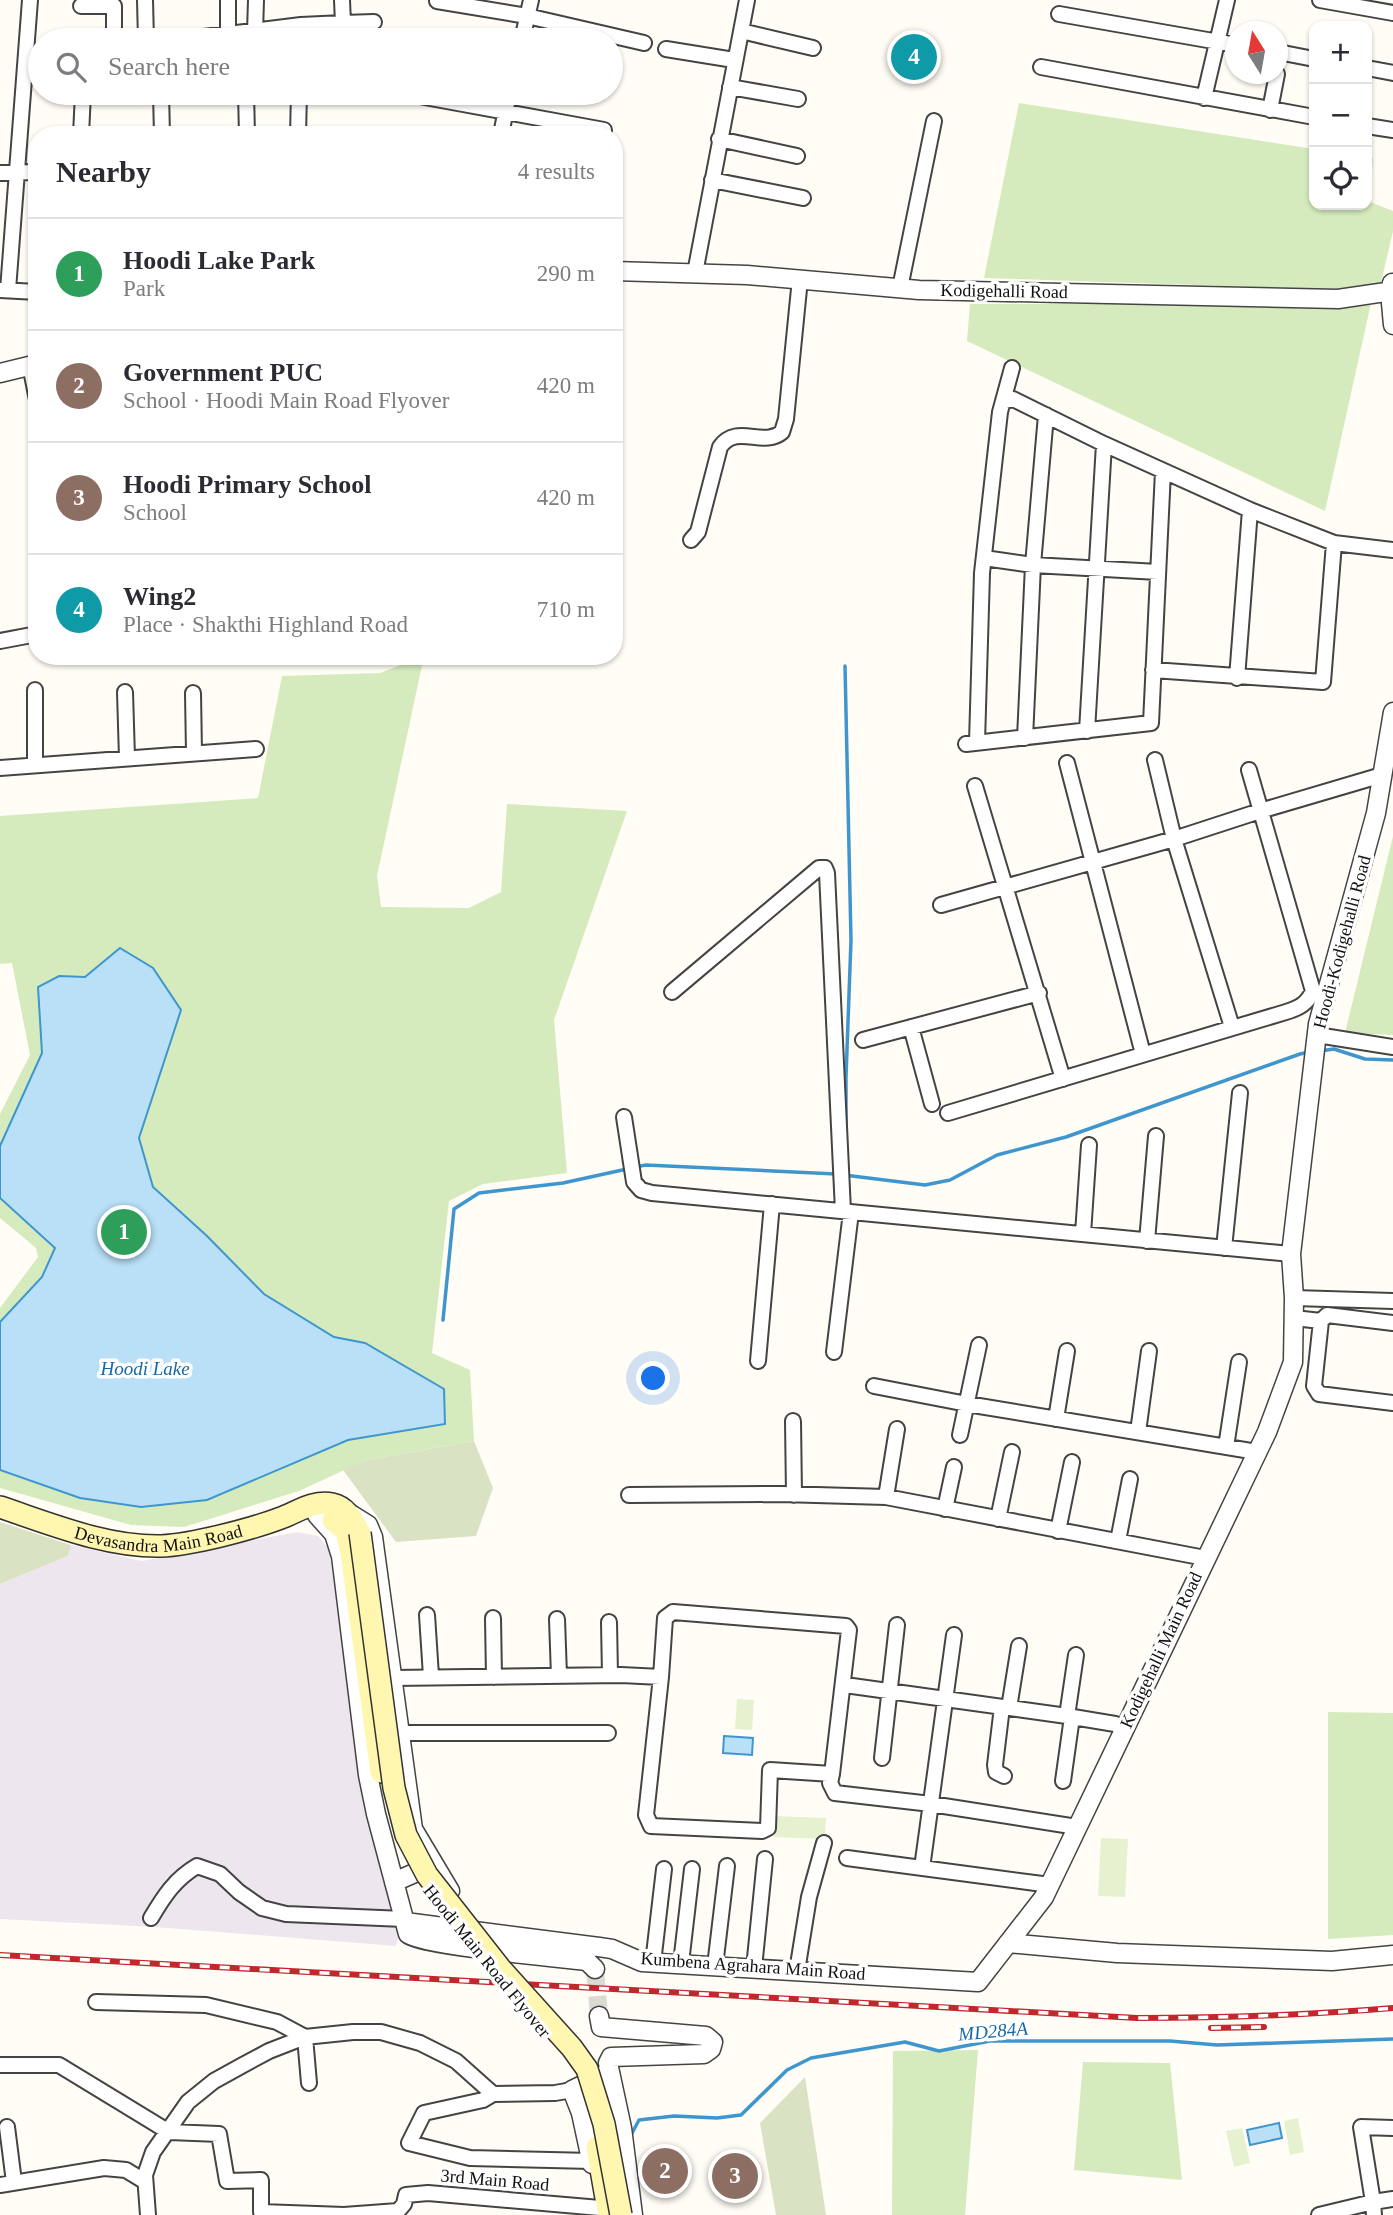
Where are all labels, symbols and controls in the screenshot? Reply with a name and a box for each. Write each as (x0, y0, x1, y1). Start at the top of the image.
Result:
north arrow (1225, 21, 1288, 84)
map controls (1309, 21, 1372, 210)
button: + (1309, 21, 1372, 84)
search box (28, 28, 623, 105)
pin: 4 (891, 31, 937, 83)
icon: search (52, 48, 90, 86)
text: Search here (108, 52, 230, 81)
button: − (1309, 84, 1372, 147)
button: locate (1309, 147, 1372, 210)
text: Nearby (56, 155, 151, 188)
text: 4 results (518, 159, 595, 184)
text: Hoodi Lake Park (123, 246, 315, 275)
text: 1 (73, 261, 85, 286)
text: 290 m (537, 261, 595, 286)
text: Park (123, 276, 165, 301)
street label: Kodigehalli Road (940, 280, 1068, 302)
text: Government PUC (123, 358, 323, 387)
text: 2 (73, 373, 85, 398)
text: 420 m (537, 373, 595, 398)
text: School · Hoodi Main Road Flyover (123, 388, 449, 413)
text: Hoodi Primary School (123, 470, 371, 499)
text: 3 (73, 485, 85, 510)
text: 420 m (537, 485, 595, 510)
text: School (123, 500, 187, 525)
text: Wing2 (123, 582, 196, 611)
text: 4 (73, 597, 85, 622)
text: 710 m (537, 597, 595, 622)
text: Place · Shakthi Highland Road (123, 612, 408, 637)
street label: Hoodi-Kodigehalli Road (1309, 853, 1375, 1031)
pin: 1 (101, 1206, 147, 1258)
water label: Hoodi Lake (99, 1358, 190, 1379)
your location (636, 1361, 670, 1395)
street label: Devasandra Main Road (72, 1521, 244, 1556)
street label: Kodigehalli Main Road (1116, 1569, 1206, 1731)
street label: Hoodi Main Road Flyover (419, 1881, 555, 2041)
street label: Kumbena Agrahara Main Road (640, 1948, 866, 1984)
water label: MD284A (956, 2017, 1029, 2045)
pin: 2 (642, 2145, 688, 2197)
pin: 3 (712, 2150, 758, 2202)
street label: 3rd Main Road (440, 2165, 550, 2195)

